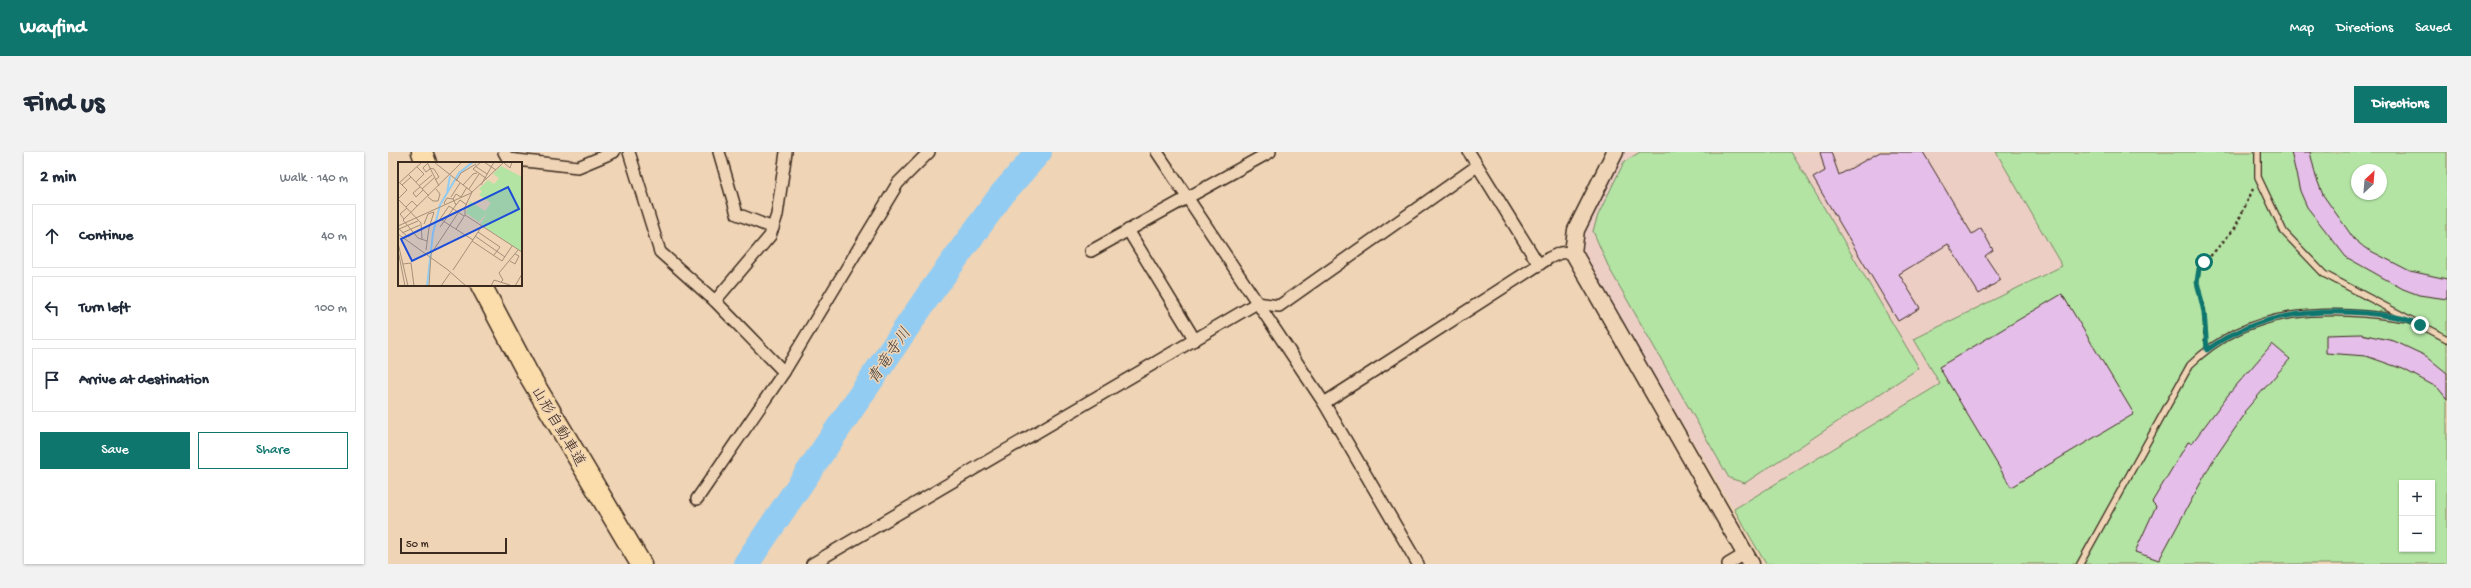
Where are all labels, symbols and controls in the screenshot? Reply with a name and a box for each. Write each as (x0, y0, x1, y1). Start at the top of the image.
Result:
text: Wayfind (20, 17, 86, 40)
text: Map (2290, 20, 2314, 37)
text: Directions (2336, 20, 2393, 37)
text: Saved (2415, 20, 2451, 37)
button: Directions (2354, 86, 2447, 123)
text: Find us (24, 88, 104, 121)
inset map (398, 162, 522, 286)
north arrow (2351, 164, 2387, 200)
text: 2 min (40, 168, 76, 188)
text: Walk · 140 m (280, 171, 348, 186)
icon: ahead (41, 225, 63, 247)
text: Continue (79, 227, 133, 245)
text: 40 m (321, 229, 347, 244)
route start (2195, 253, 2213, 271)
icon: left (41, 297, 63, 319)
text: Turn left (79, 299, 130, 317)
text: 100 m (315, 301, 347, 316)
route end (2411, 316, 2429, 334)
water label: 青竜寺川 (863, 324, 917, 389)
icon: arrive (41, 369, 63, 391)
text: Arrive at destination (79, 371, 209, 389)
street label: 山形自動車道 (526, 383, 589, 470)
button: Save (40, 432, 190, 469)
button: Share (198, 432, 348, 469)
map controls (2399, 480, 2435, 552)
button: + (2399, 480, 2435, 516)
button: − (2399, 516, 2435, 552)
scale bar (400, 536, 507, 555)
text: 50 m (406, 539, 428, 551)

